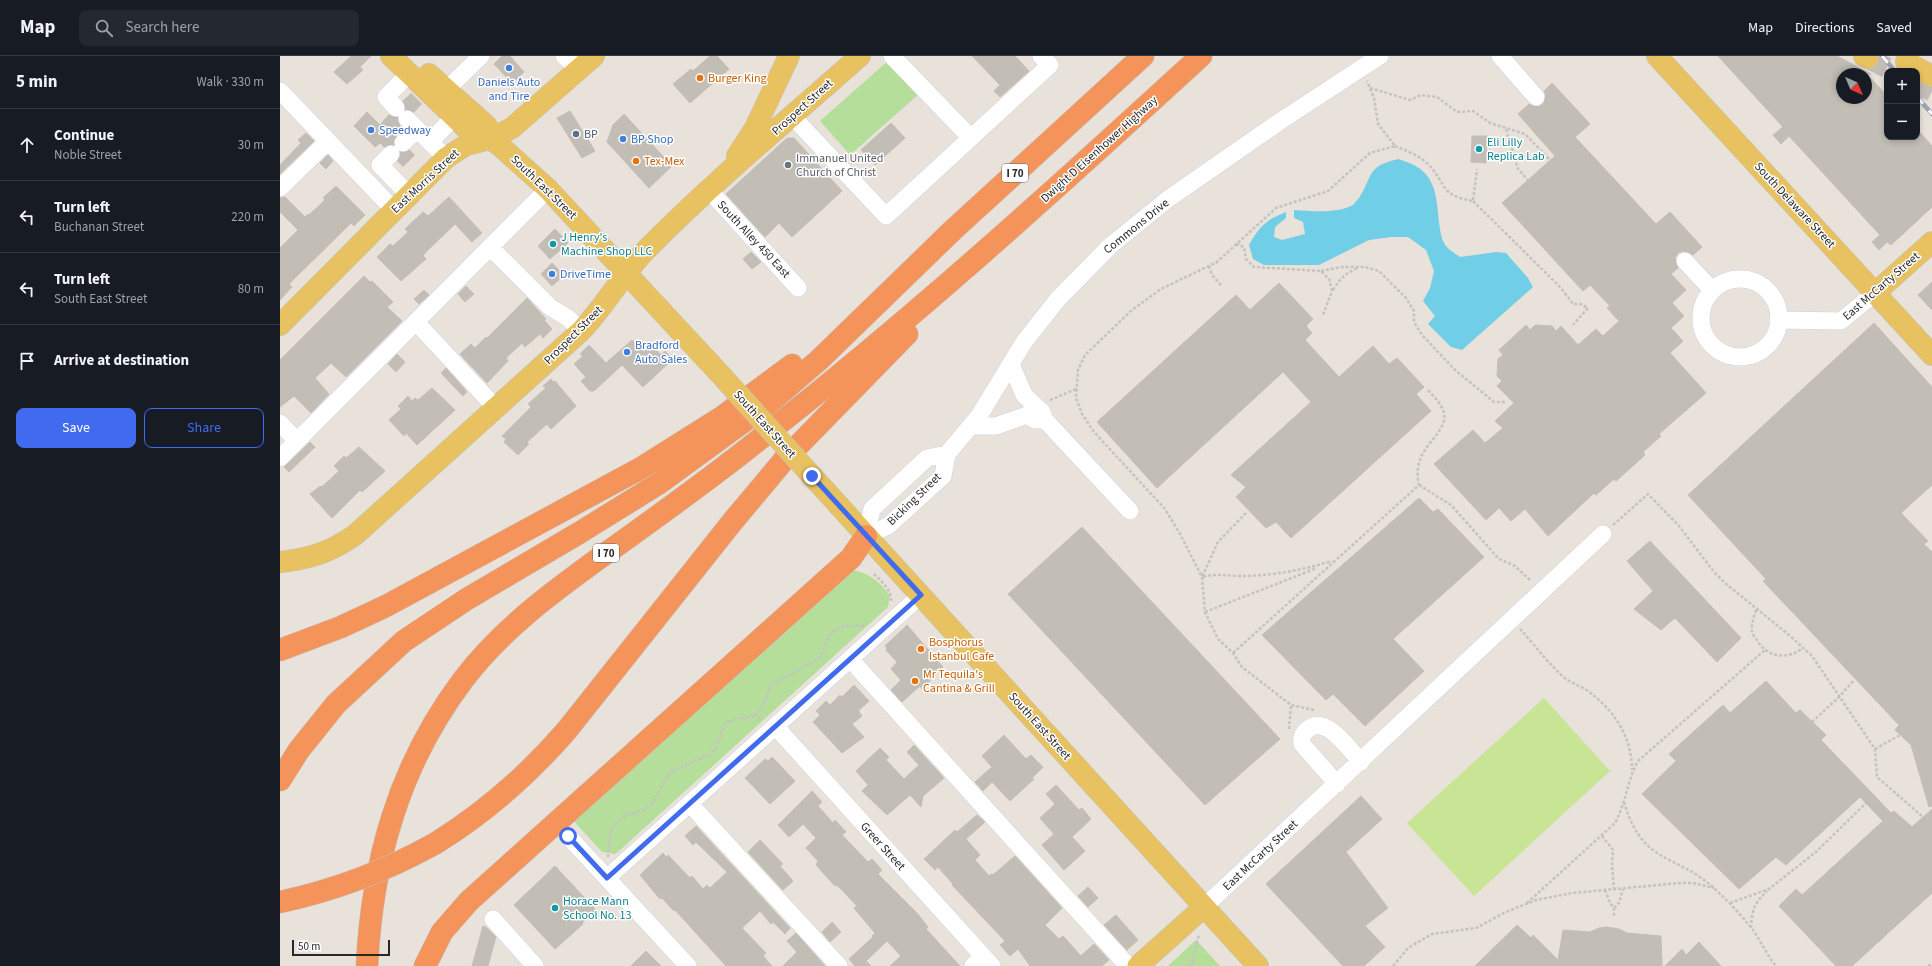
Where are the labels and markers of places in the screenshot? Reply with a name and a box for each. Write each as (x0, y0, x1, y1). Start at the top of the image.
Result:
marker: Daniels Auto and Tire (504, 63, 514, 73)
place label: Burger King (708, 70, 767, 87)
marker: Burger King (695, 73, 705, 83)
place label: Daniels Auto and Tire (478, 74, 540, 105)
place label: Speedway (379, 122, 431, 139)
marker: Speedway (366, 125, 376, 135)
place label: BP (584, 126, 598, 143)
marker: BP (571, 129, 581, 139)
place label: BP Shop (631, 131, 674, 148)
marker: BP Shop (618, 134, 628, 144)
place label: Eli Lilly Replica Lab (1487, 134, 1545, 165)
marker: Eli Lilly Replica Lab (1474, 144, 1484, 154)
place label: Immanuel United Church of Christ (796, 150, 883, 181)
place label: Tex-Mex (644, 153, 685, 170)
marker: Tex-Mex (631, 156, 641, 166)
marker: Immanuel United Church of Christ (783, 160, 793, 170)
place label: J Henry's Machine Shop LLC (561, 229, 652, 260)
marker: J Henry's Machine Shop LLC (548, 239, 558, 249)
place label: DriveTime (560, 266, 611, 283)
marker: DriveTime (547, 269, 557, 279)
place label: Bradford Auto Sales (635, 337, 687, 368)
marker: Bradford Auto Sales (622, 347, 632, 357)
place label: Bosphorus Istanbul Cafe (929, 634, 994, 665)
marker: Bosphorus Istanbul Cafe (916, 644, 926, 654)
place label: Mr Tequila's Cantina & Grill (923, 666, 995, 697)
marker: Mr Tequila's Cantina & Grill (910, 676, 920, 686)
place label: Horace Mann School No. 13 (563, 893, 631, 924)
marker: Horace Mann School No. 13 (550, 903, 560, 913)

